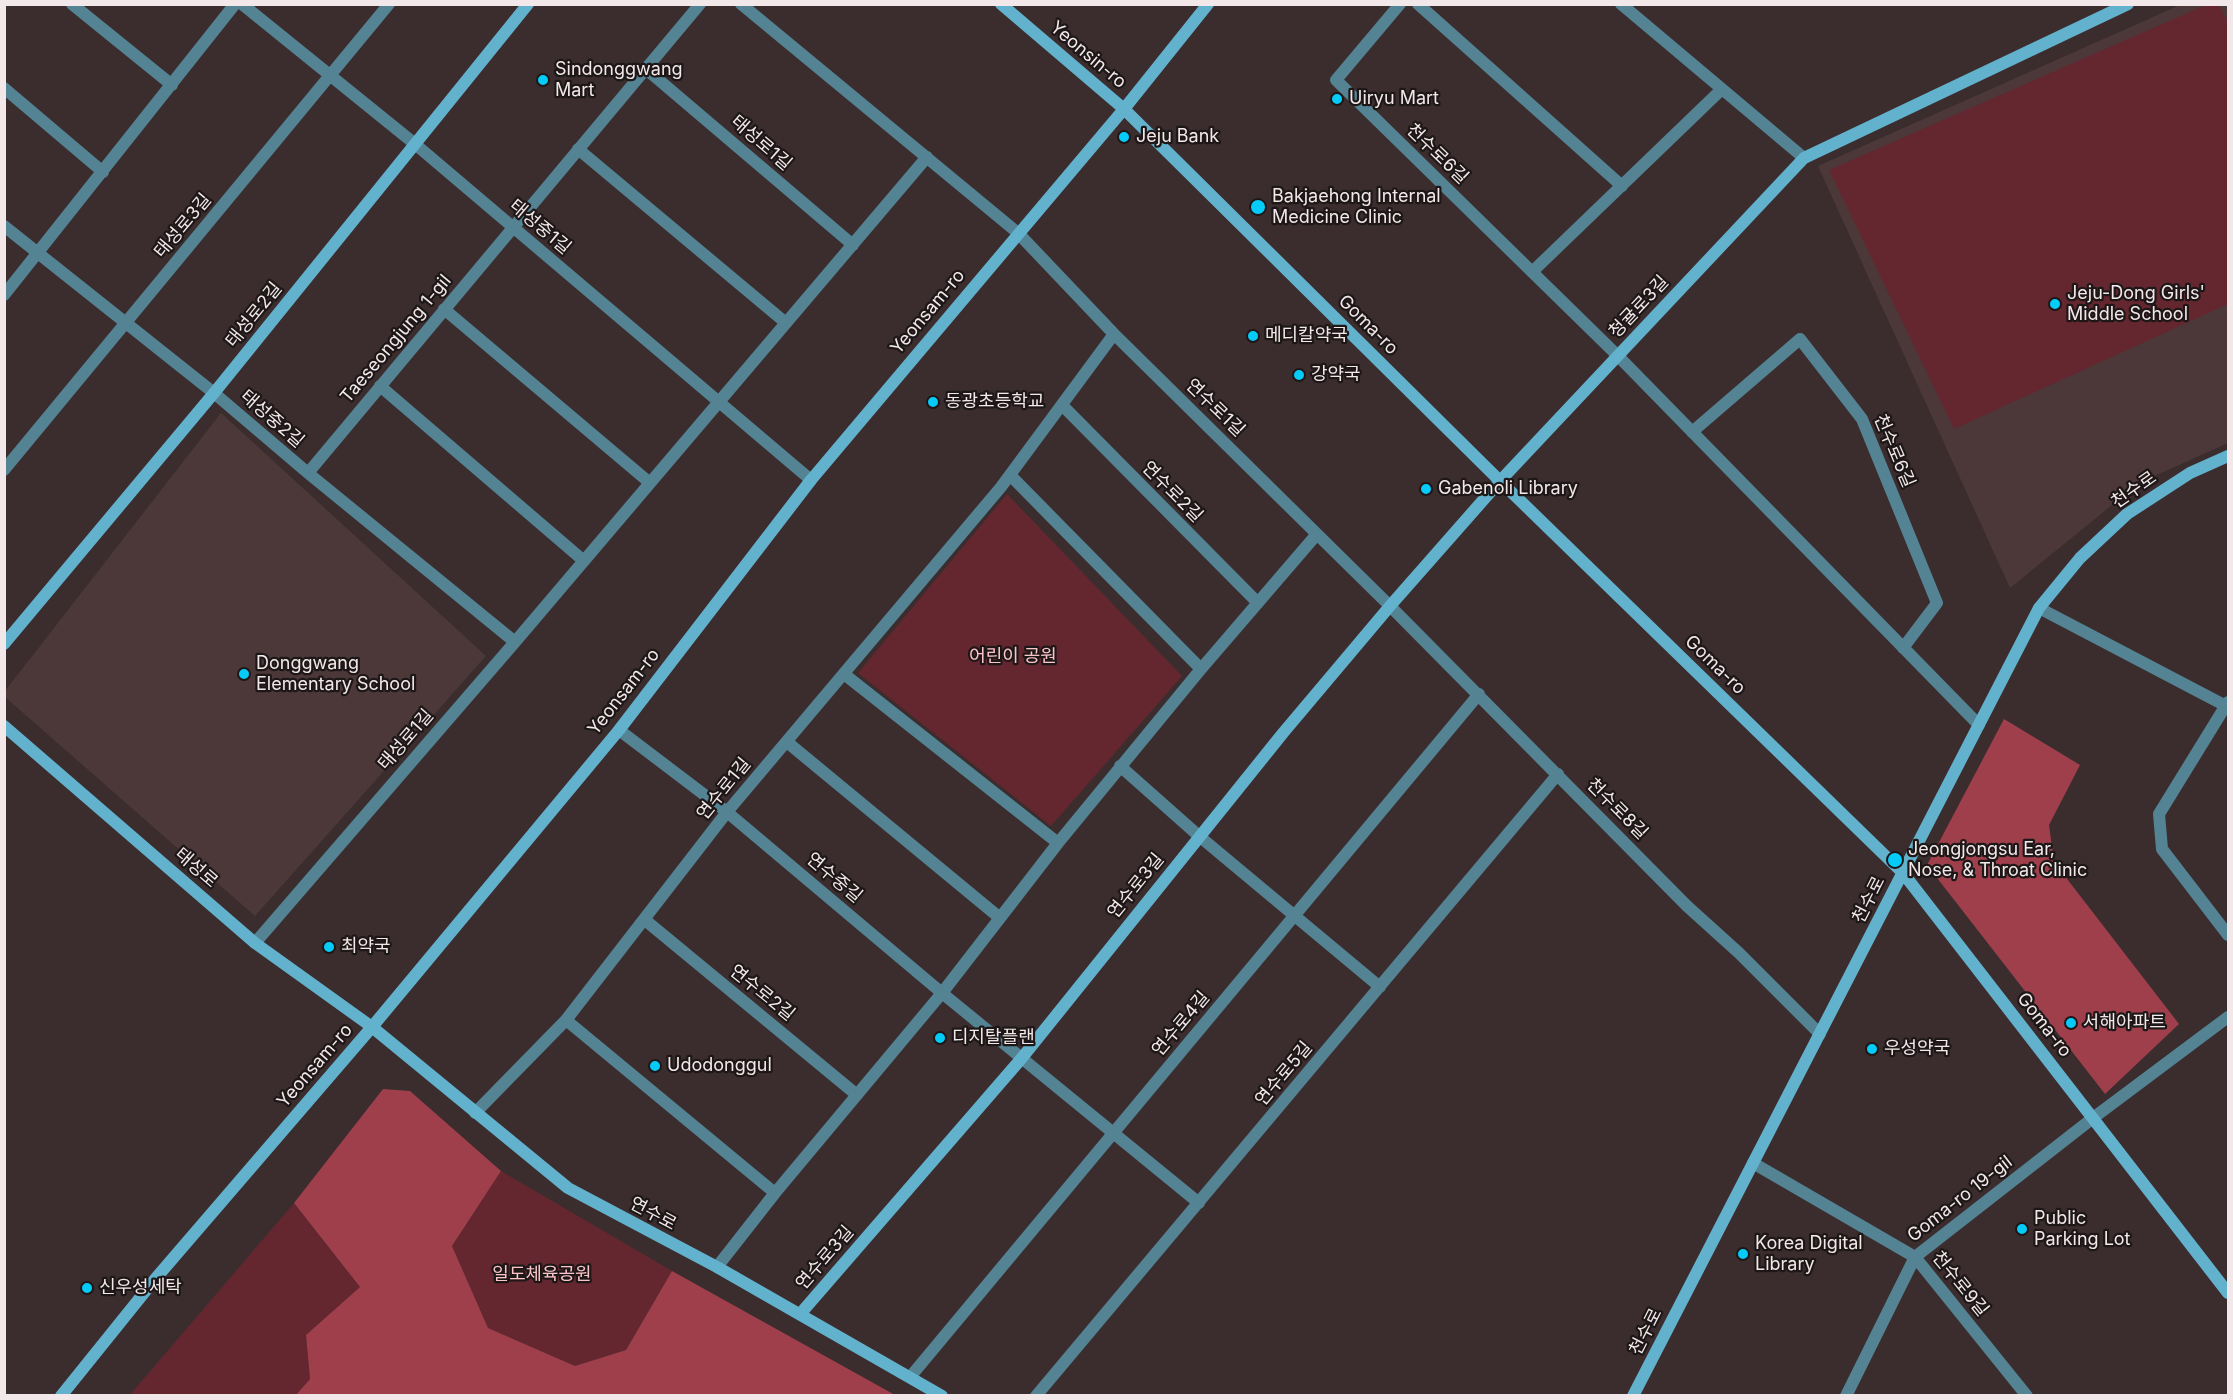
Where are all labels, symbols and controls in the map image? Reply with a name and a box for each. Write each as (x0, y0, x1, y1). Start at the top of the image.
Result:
street label: Yeonsin-ro (1046, 17, 1130, 93)
place label: Sindonggwang Mart (555, 59, 683, 101)
marker: Sindonggwang Mart (536, 73, 550, 87)
place label: Uiryu Mart (1349, 88, 1439, 110)
marker: Uiryu Mart (1330, 92, 1344, 106)
street label: 태성로1길 (726, 111, 796, 175)
street label: 천수로6길 (1402, 119, 1472, 189)
place label: Jeju Bank (1136, 126, 1219, 148)
marker: Jeju Bank (1117, 130, 1131, 144)
place label: Bakjaehong Internal Medicine Clinic (1272, 186, 1441, 228)
street label: 태성로3길 (150, 189, 216, 263)
street label: 태성중1길 (505, 195, 575, 259)
marker: Bakjaehong Internal Medicine Clinic (1249, 198, 1267, 216)
street label: Yeonsam-ro (886, 265, 970, 359)
street label: Taeseongjung 1-gil (336, 271, 456, 407)
street label: 청귤로3길 (1605, 271, 1673, 343)
street label: 태성로2길 (221, 278, 287, 352)
place label: Jeju-Dong Girls' Middle School (2067, 283, 2205, 326)
street label: Goma-ro (1334, 291, 1402, 359)
marker: Jeju-Dong Girls' Middle School (2048, 297, 2062, 311)
place label: 메디칼약국 (1265, 325, 1348, 347)
marker: 메디칼약국 (1246, 329, 1260, 343)
place label: 강약국 (1311, 364, 1361, 386)
marker: 강약국 (1292, 368, 1306, 382)
street label: 연수로1길 (1181, 375, 1249, 441)
street label: 태성중2길 (236, 386, 308, 452)
place label: 동광초등학교 (945, 391, 1044, 413)
marker: 동광초등학교 (926, 395, 940, 409)
street label: 천수로6길 (1869, 411, 1919, 491)
street label: 연수로2길 (1137, 457, 1207, 527)
street label: 천수로 (2107, 467, 2161, 513)
place label: Gabenoli Library (1438, 478, 1578, 500)
marker: Gabenoli Library (1419, 482, 1433, 496)
street label: Goma-ro (1680, 631, 1750, 699)
street label: Yeonsam-ro (584, 644, 664, 740)
park label: 어린이 공원 (969, 646, 1057, 668)
place label: Donggwang Elementary School (256, 653, 415, 696)
marker: Donggwang Elementary School (237, 667, 251, 681)
street label: 태성로1길 (374, 705, 438, 775)
street label: 연수로1길 (692, 754, 756, 824)
street label: 천수로8길 (1582, 774, 1652, 844)
place label: Jeongjongsu Ear, Nose, & Throat Clinic (1908, 839, 2087, 882)
street label: 태성로 (170, 844, 222, 892)
street label: 연수중길 (802, 848, 866, 908)
street label: 연수로3길 (1103, 849, 1169, 923)
marker: Jeongjongsu Ear, Nose, & Throat Clinic (1886, 851, 1904, 869)
street label: 천수로 (1848, 873, 1890, 927)
place label: 최약국 (341, 936, 391, 958)
marker: 최약국 (322, 940, 336, 954)
street label: 연수로2길 (725, 960, 799, 1026)
street label: 연수로4길 (1148, 987, 1214, 1061)
street label: Goma-ro (2012, 989, 2076, 1061)
place label: 서해아파트 (2083, 1012, 2166, 1034)
marker: 서해아파트 (2064, 1016, 2078, 1030)
street label: Yeonsam-ro (273, 1020, 357, 1112)
place label: 디지탈플랜 (952, 1027, 1035, 1049)
marker: 디지탈플랜 (933, 1031, 947, 1045)
street label: 연수로5길 (1251, 1037, 1317, 1111)
place label: 우성약국 (1884, 1038, 1950, 1060)
marker: 우성약국 (1865, 1042, 1879, 1056)
place label: Udodonggul (667, 1055, 772, 1077)
marker: Udodonggul (648, 1059, 662, 1073)
street label: Goma-ro 19-gil (1903, 1151, 2017, 1247)
street label: 연수로 (626, 1193, 680, 1235)
place label: Public Parking Lot (2034, 1208, 2130, 1250)
street label: 연수로3길 (791, 1222, 859, 1294)
marker: Public Parking Lot (2015, 1222, 2029, 1236)
place label: Korea Digital Library (1755, 1233, 1863, 1276)
marker: Korea Digital Library (1736, 1247, 1750, 1261)
street label: 천수로9길 (1927, 1247, 1993, 1321)
park label: 일도체육공원 (492, 1264, 592, 1286)
place label: 신우성세탁 (99, 1277, 182, 1299)
marker: 신우성세탁 (80, 1281, 94, 1295)
street label: 천수로 (1625, 1305, 1667, 1359)

